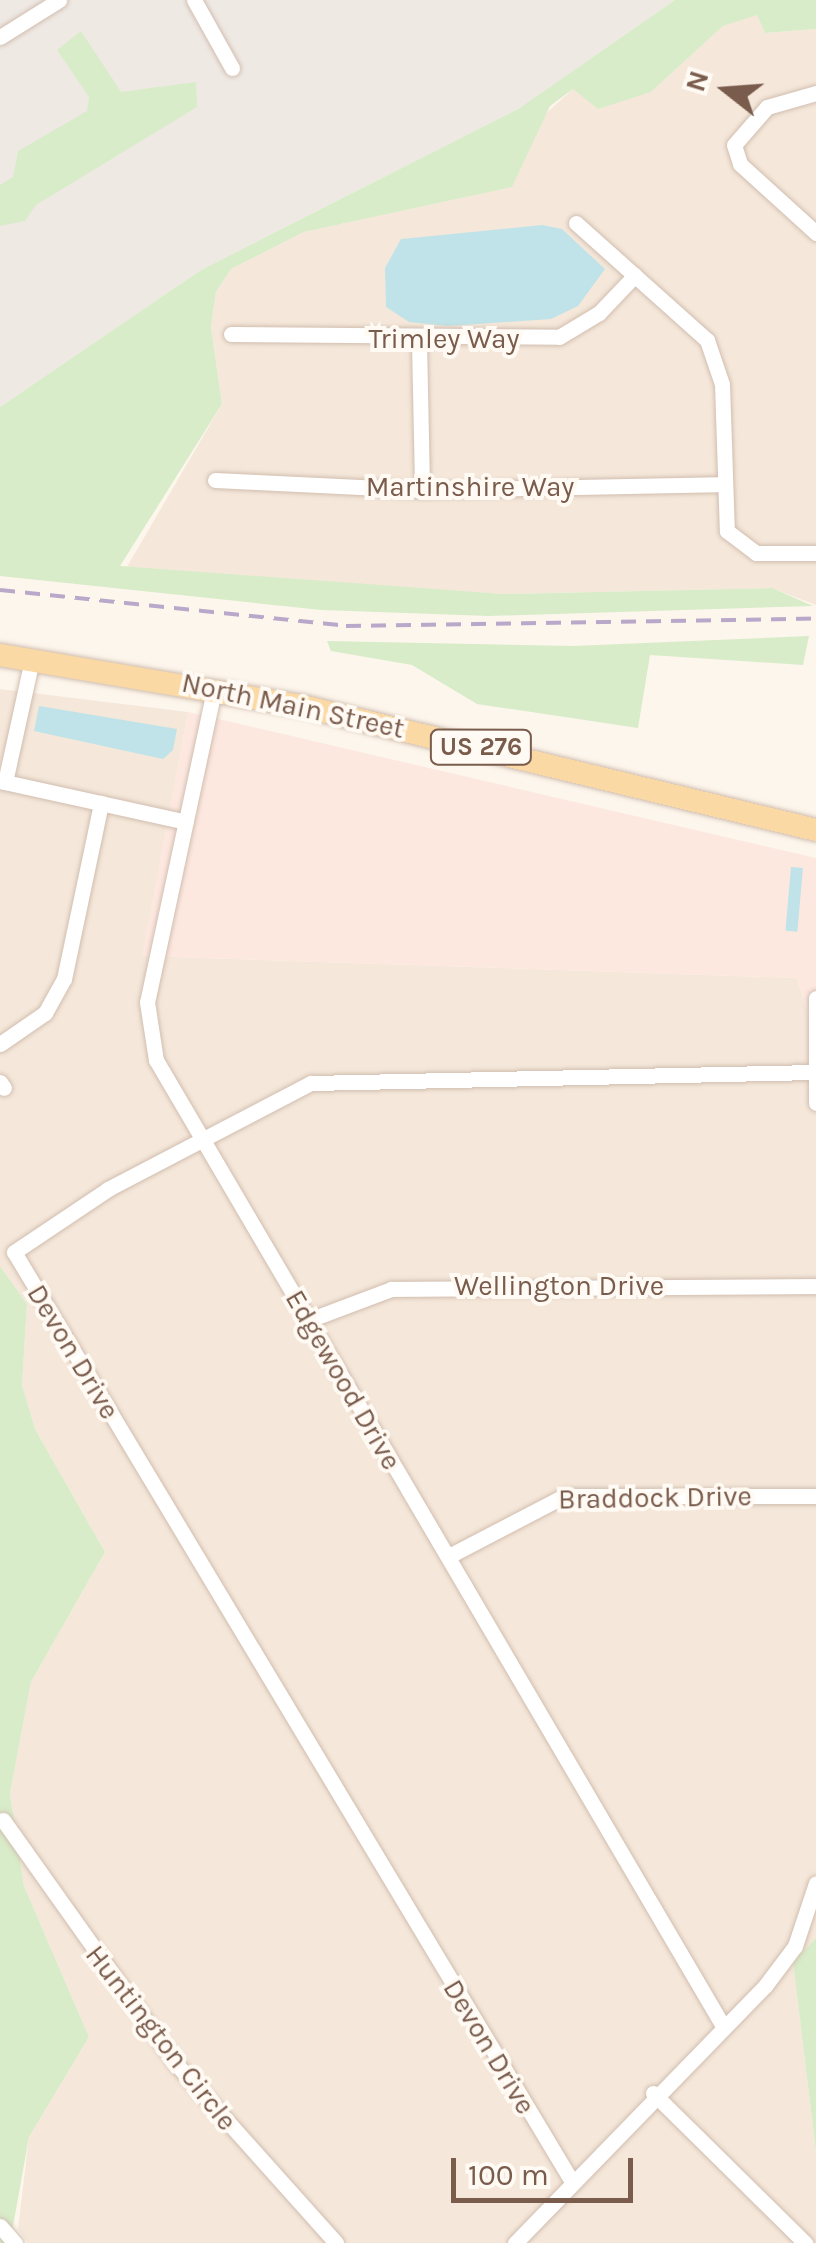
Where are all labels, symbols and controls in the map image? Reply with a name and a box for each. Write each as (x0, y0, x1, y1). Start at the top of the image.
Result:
north arrow (676, 40, 776, 140)
text: N (678, 67, 716, 96)
street label: Trimley Way (368, 322, 520, 356)
street label: Martinshire Way (366, 470, 574, 504)
street label: North Main Street (179, 666, 407, 746)
road number: US 276 (428, 727, 534, 767)
street label: Wellington Drive (454, 1269, 664, 1303)
street label: Devon Drive (20, 1279, 126, 1425)
street label: Edgewood Drive (278, 1284, 408, 1476)
street label: Braddock Drive (558, 1480, 752, 1516)
street label: Huntington Circle (78, 1939, 244, 2137)
street label: Devon Drive (436, 1974, 542, 2120)
scale bar (456, 2138, 638, 2200)
text: 100 m (468, 2157, 549, 2193)

